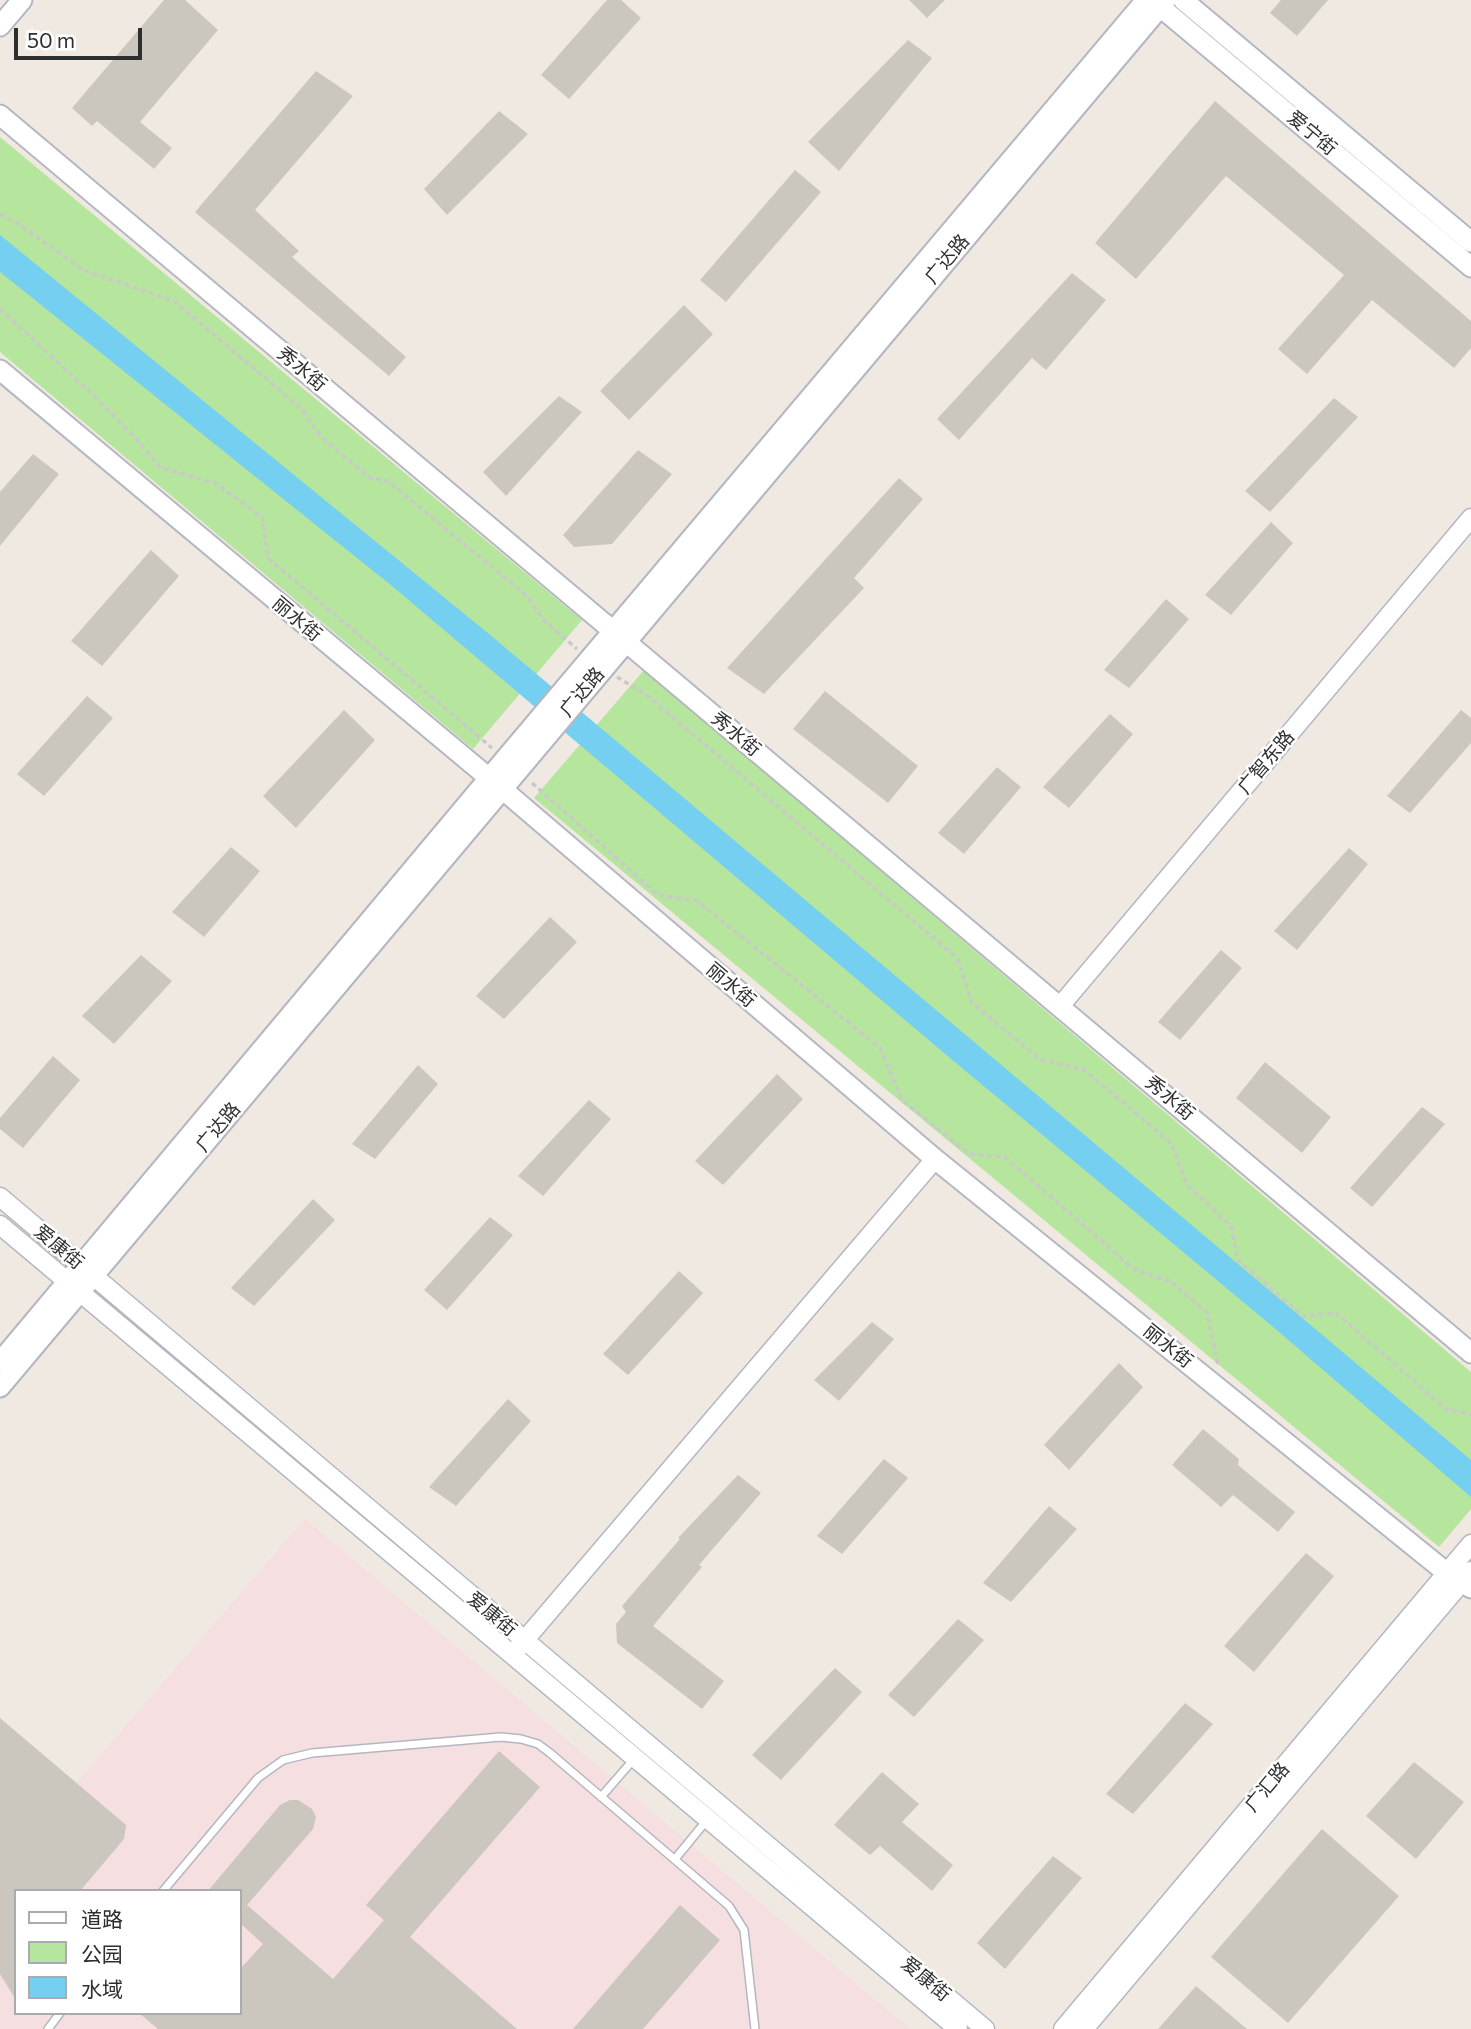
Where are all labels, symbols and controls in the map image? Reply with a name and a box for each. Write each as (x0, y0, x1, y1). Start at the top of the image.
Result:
scale bar (18, 14, 145, 58)
text: 50 m (27, 27, 75, 52)
street label: 爱宁街 (1283, 106, 1341, 160)
street label: 广达路 (920, 230, 974, 288)
street label: 秀水街 (273, 342, 331, 396)
street label: 丽水街 (268, 592, 326, 646)
street label: 广达路 (555, 663, 609, 721)
street label: 秀水街 (707, 707, 765, 761)
street label: 广智东路 (1233, 726, 1299, 798)
street label: 丽水街 (702, 958, 760, 1012)
street label: 秀水街 (1141, 1071, 1199, 1125)
street label: 广达路 (191, 1098, 245, 1156)
street label: 爱康街 (30, 1220, 88, 1274)
street label: 丽水街 (1139, 1319, 1197, 1373)
street label: 爱康街 (463, 1587, 521, 1641)
street label: 广汇路 (1240, 1758, 1294, 1816)
legend (14, 1889, 242, 2015)
text: 道路 (81, 1906, 123, 1931)
text: 公园 (81, 1941, 123, 1966)
street label: 爱康街 (897, 1952, 955, 2006)
text: 水域 (81, 1976, 123, 2001)

